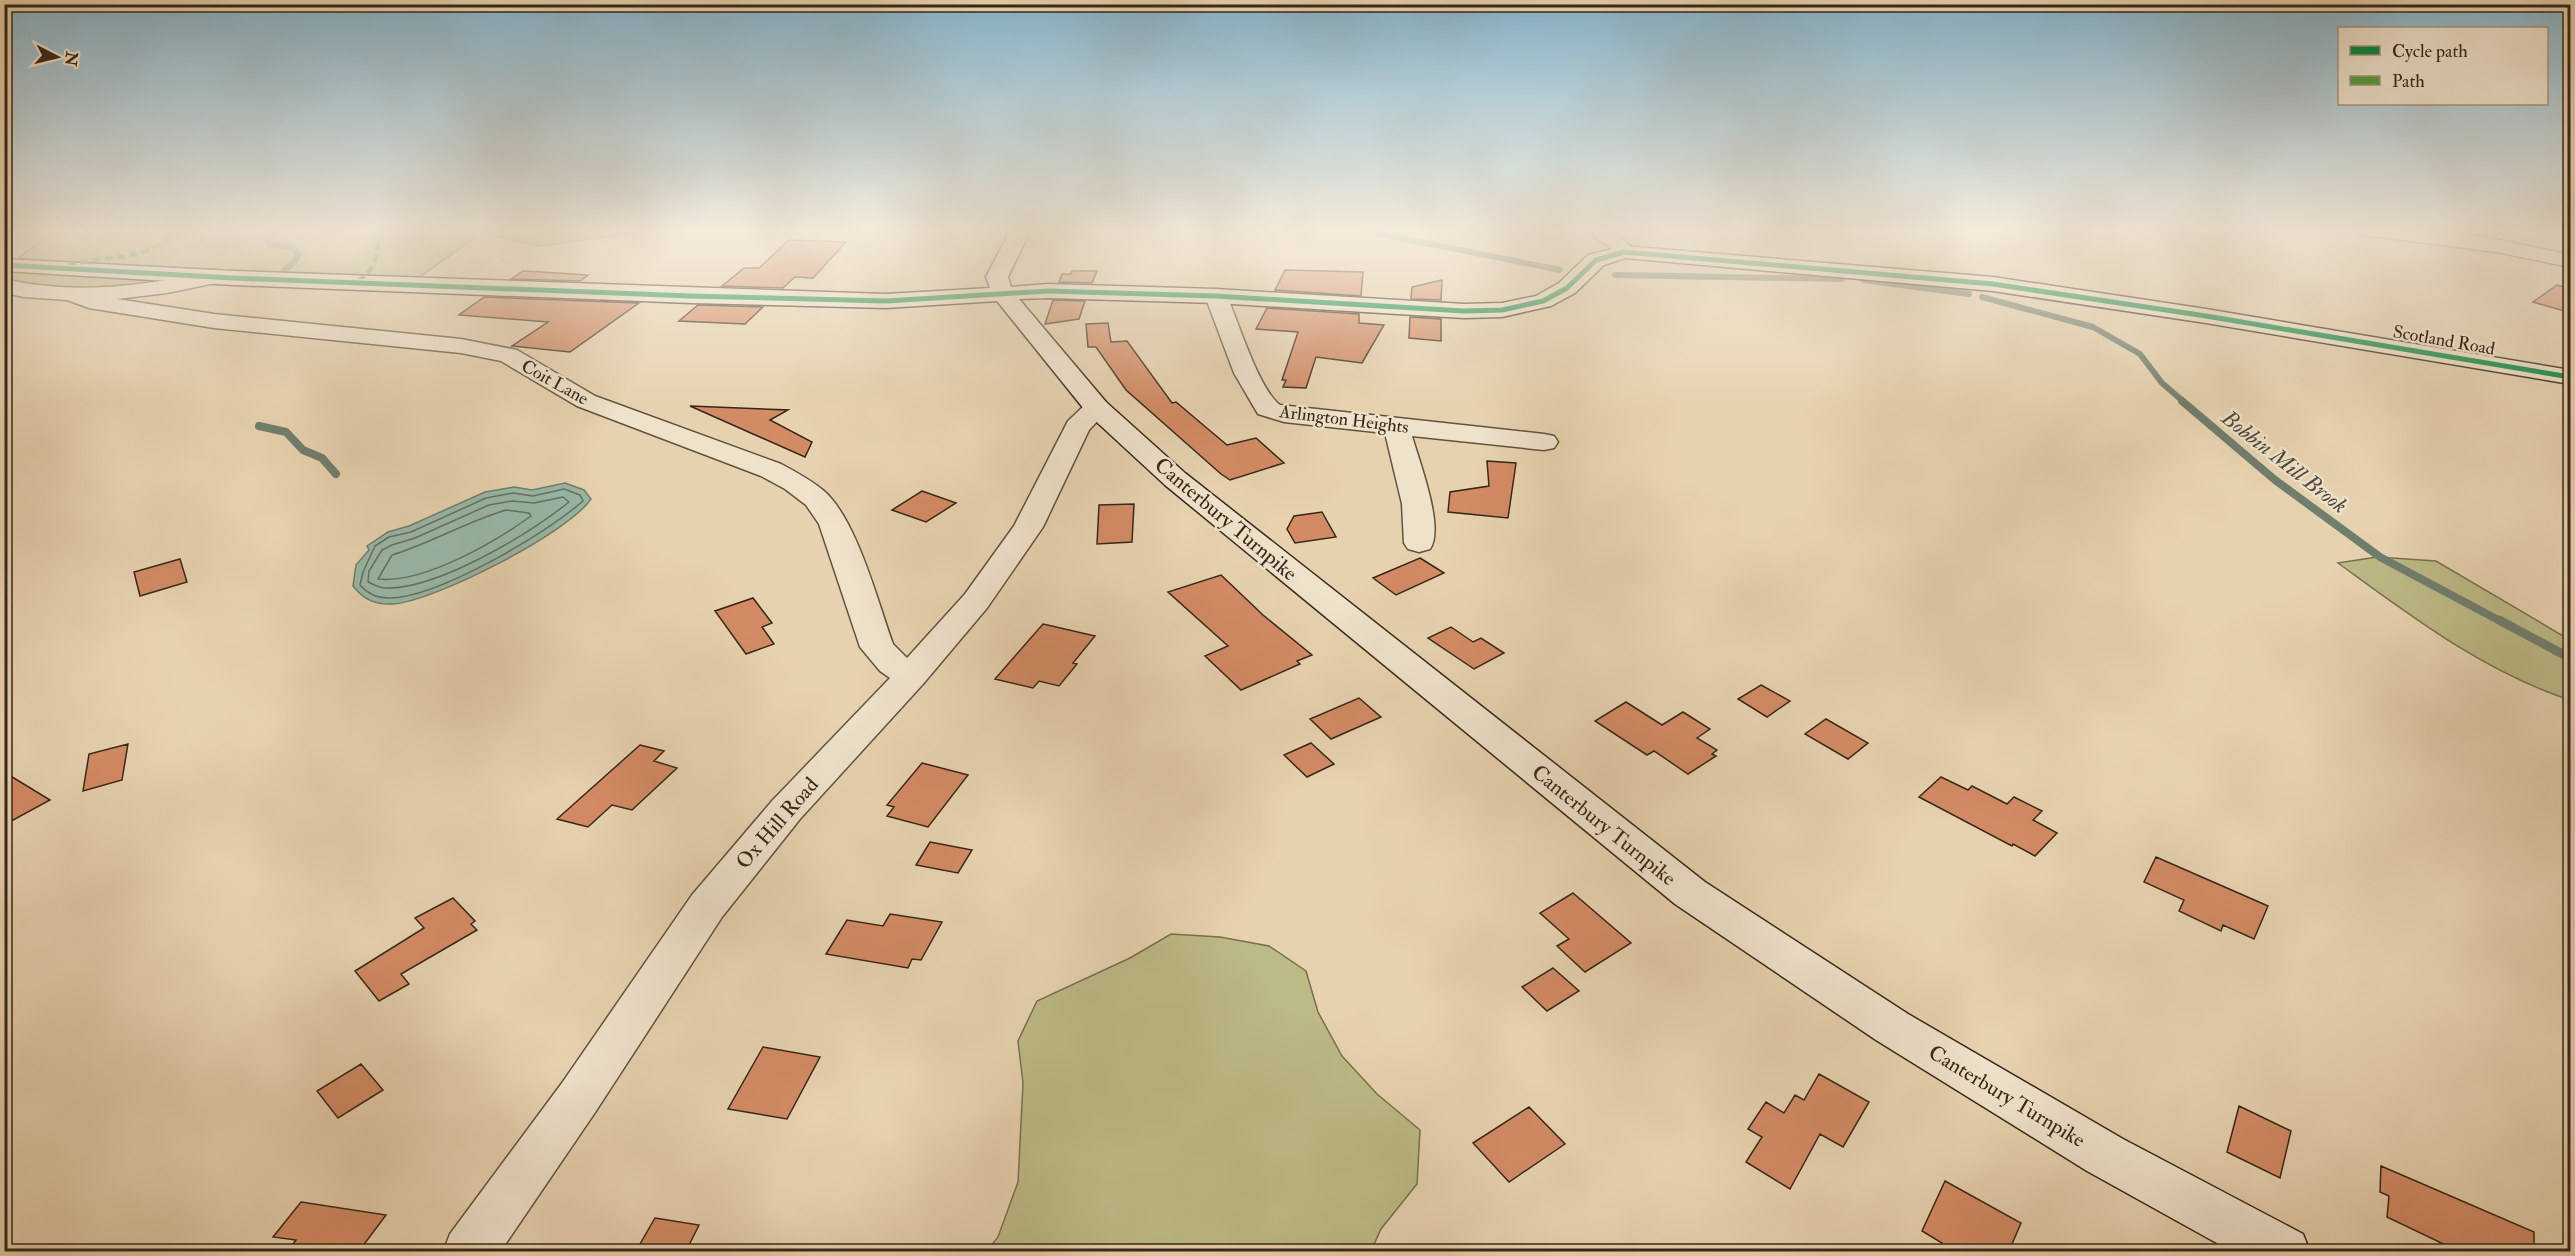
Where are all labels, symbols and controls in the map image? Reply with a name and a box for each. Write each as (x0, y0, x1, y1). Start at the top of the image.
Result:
north arrow (27, 27, 87, 87)
legend (2338, 27, 2548, 105)
text: Cycle path (2392, 40, 2468, 63)
text: N (60, 49, 82, 68)
text: Path (2392, 70, 2425, 93)
street label: Scotland Road (2391, 320, 2497, 361)
street label: Coit Lane (517, 355, 593, 411)
street label: Arlington Heights (1277, 400, 1410, 439)
water label: Bobbin Mill Brook (2215, 403, 2353, 520)
street label: Canterbury Turnpike (1149, 452, 1303, 587)
street label: Canterbury Turnpike (1526, 759, 1682, 892)
street label: Ox Hill Road (730, 771, 825, 875)
street label: Canterbury Turnpike (1923, 1039, 2090, 1154)

